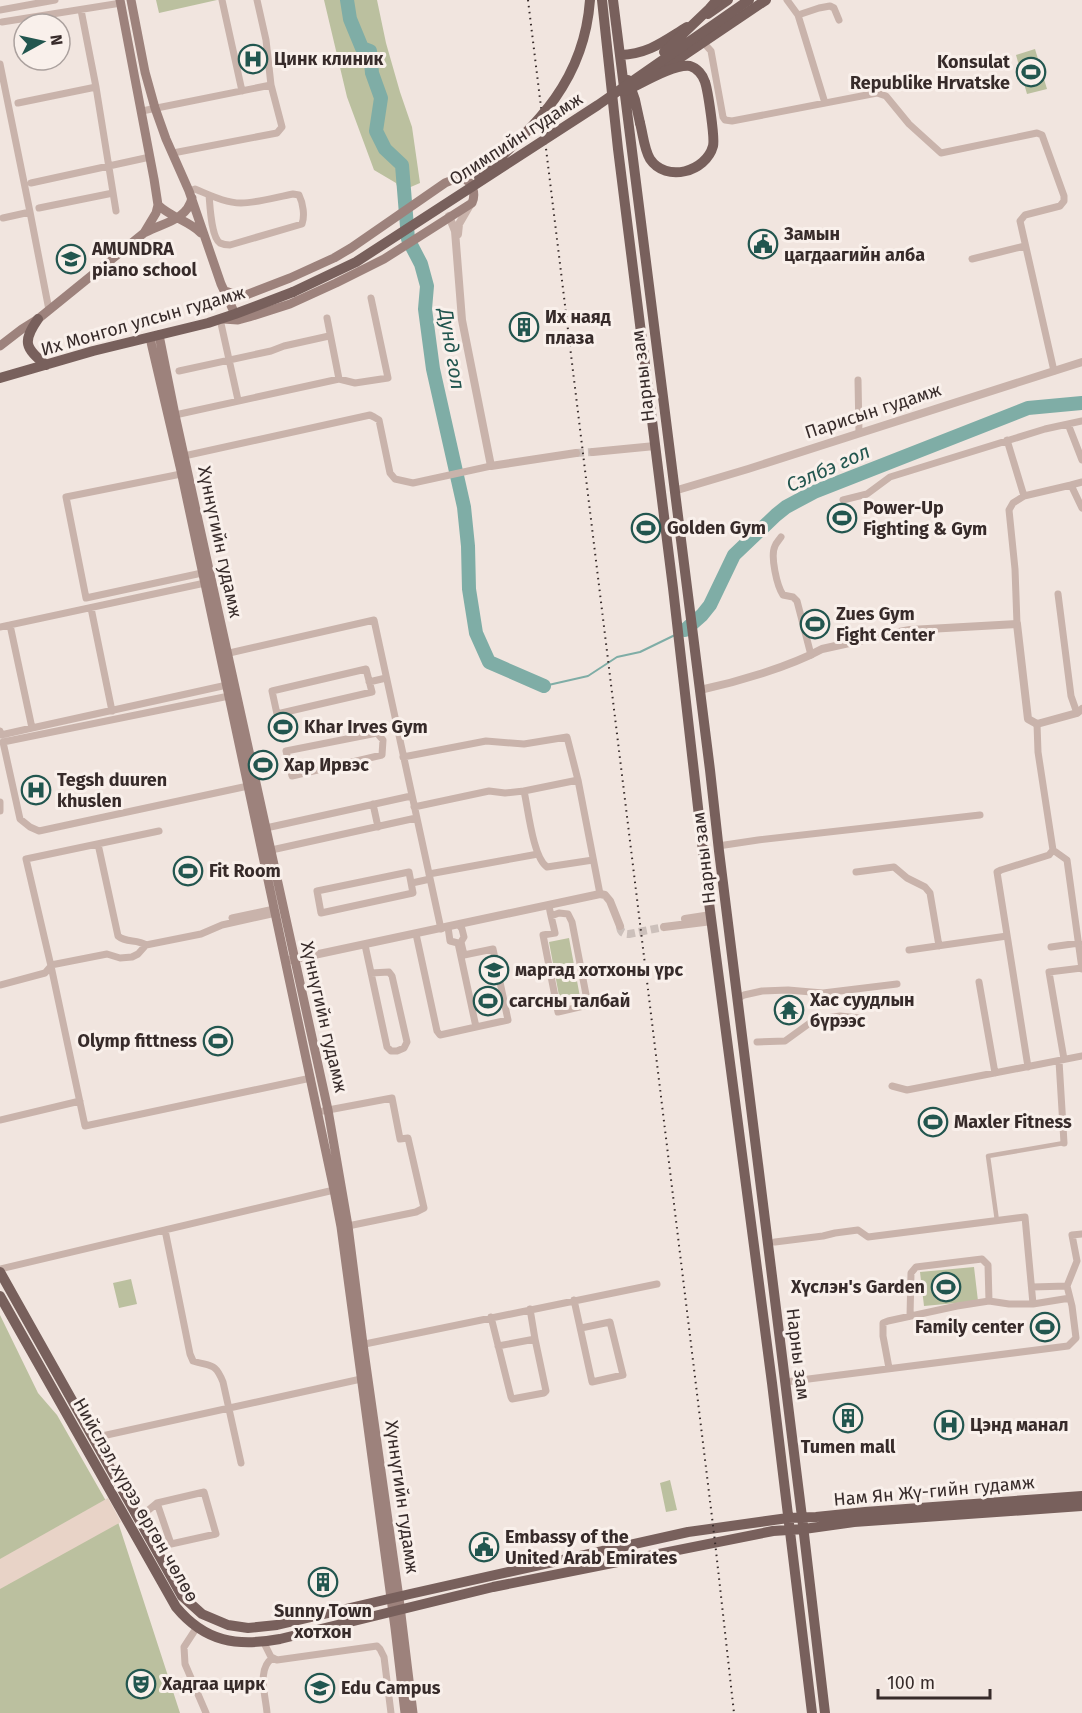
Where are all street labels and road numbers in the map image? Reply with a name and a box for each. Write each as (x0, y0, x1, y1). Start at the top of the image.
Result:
street label: Олимпийн гудамж (445, 88, 587, 190)
street label: Их Монгол улсын гудамж (38, 281, 248, 361)
street label: Нарны зам (626, 329, 660, 423)
street label: Парисын гудамж (802, 379, 944, 443)
street label: Хүннүгийн гудамж (193, 464, 247, 620)
street label: Нарны зам (687, 811, 721, 905)
street label: Хүннүгийн гудамж (296, 939, 352, 1095)
street label: Нарны зам (781, 1307, 815, 1401)
street label: Нийслэл хүрээ өргөн чөлөө (68, 1394, 204, 1606)
street label: Хүннүгийн гудамж (380, 1419, 424, 1575)
street label: Нам Ян Жү-гийн гудамж (833, 1471, 1036, 1511)

